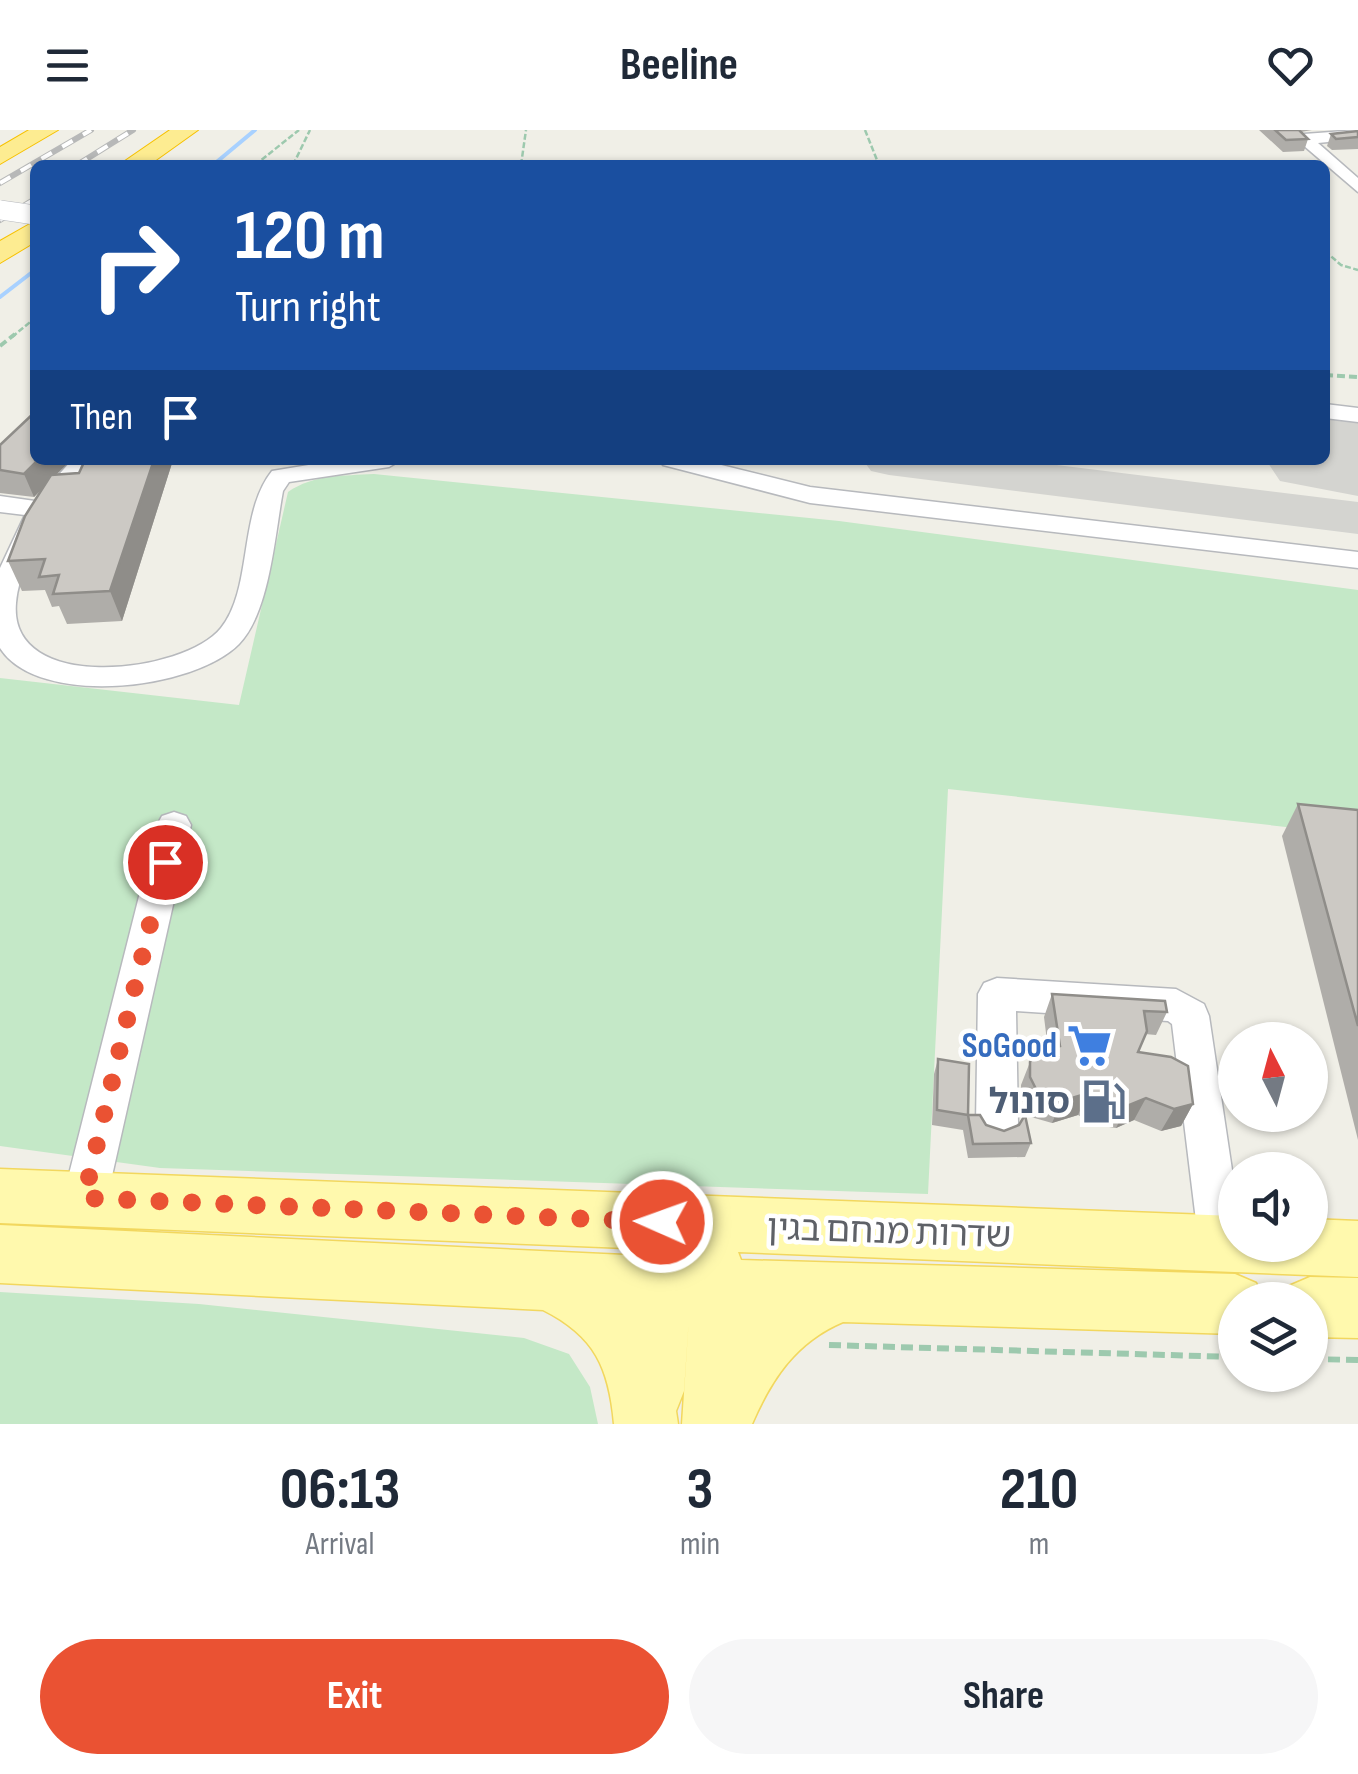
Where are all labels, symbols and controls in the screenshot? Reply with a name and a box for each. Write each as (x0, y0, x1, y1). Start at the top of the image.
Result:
icon: menu (40, 38, 95, 93)
text: Beeline (620, 38, 738, 93)
icon: heart (1263, 38, 1318, 93)
text: 120 m (235, 195, 385, 279)
icon: right (70, 200, 200, 330)
text: Turn right (235, 280, 381, 335)
icon: arrive (153, 390, 208, 445)
text: Then (70, 395, 133, 440)
pin (123, 820, 208, 905)
icon: arrive (138, 835, 193, 890)
supermarket icon: SoGood (1066, 1021, 1114, 1069)
north arrow (1218, 1022, 1328, 1132)
map controls (1218, 1022, 1328, 1392)
place label: SoGood (962, 1025, 1057, 1068)
fuel station icon: סונול (1079, 1077, 1127, 1125)
place label: סונול (989, 1081, 1070, 1124)
button: sound (1218, 1152, 1328, 1262)
position arrow (610, 1170, 714, 1274)
street label: שדרות מנחם בגין (766, 1207, 1012, 1258)
button: layers (1218, 1282, 1328, 1392)
text: 06:13 (280, 1454, 400, 1526)
text: 3 (687, 1454, 714, 1526)
text: 210 (1000, 1454, 1078, 1526)
text: Arrival (306, 1525, 374, 1564)
text: min (680, 1525, 720, 1564)
text: m (1029, 1525, 1049, 1564)
button: Exit (40, 1639, 669, 1754)
button: Share (689, 1639, 1318, 1754)

